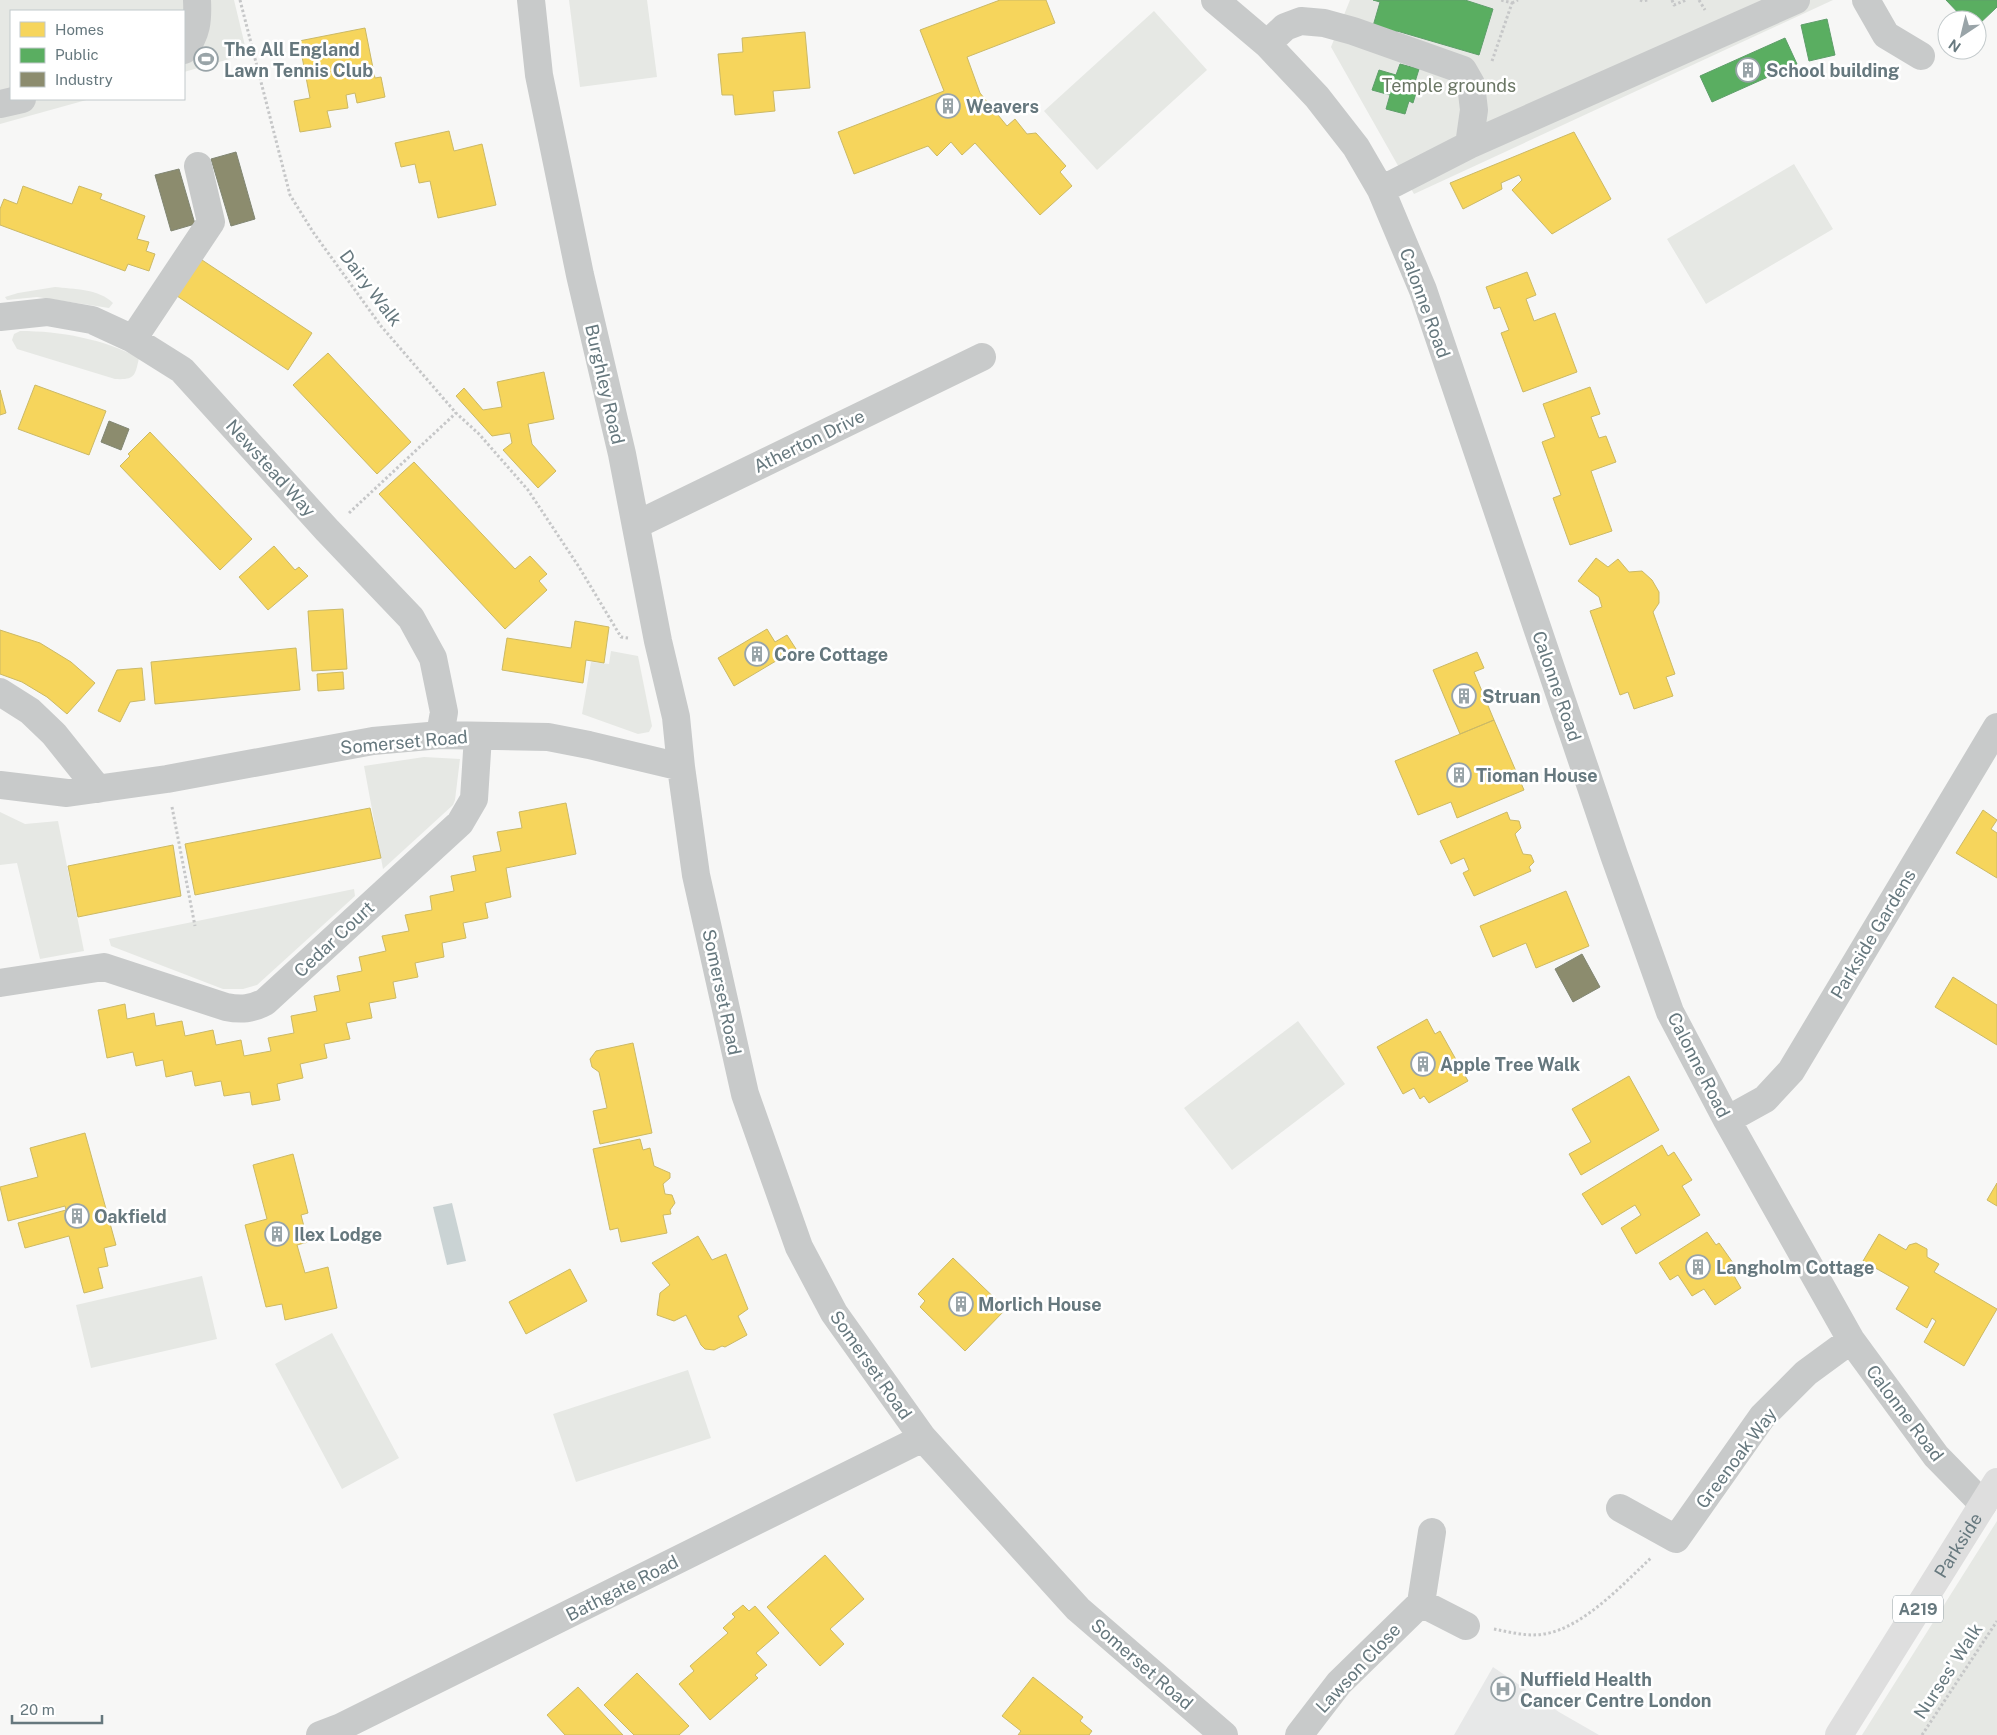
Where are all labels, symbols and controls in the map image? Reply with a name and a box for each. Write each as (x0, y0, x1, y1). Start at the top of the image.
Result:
legend (10, 10, 185, 100)
north arrow (1937, 10, 1987, 60)
text: Homes (55, 21, 104, 38)
text: N (1945, 36, 1964, 55)
place label: The All England Lawn Tennis Club (224, 39, 373, 81)
text: Public (55, 46, 99, 63)
sports icon: The All England Lawn Tennis Club (193, 46, 219, 72)
building icon: School building (1735, 57, 1761, 83)
place label: School building (1766, 60, 1899, 81)
text: Industry (55, 71, 113, 88)
park label: Temple grounds (1382, 75, 1516, 96)
building icon: Weavers (935, 93, 961, 119)
place label: Weavers (966, 96, 1039, 117)
street label: Calonne Road (1395, 245, 1455, 361)
street label: Dairy Walk (336, 246, 406, 330)
street label: Burghley Road (581, 322, 629, 446)
street label: Atherton Drive (750, 405, 868, 477)
street label: Newstead Way (222, 415, 320, 521)
street label: Calonne Road (1528, 628, 1586, 744)
building icon: Core Cottage (744, 641, 770, 667)
place label: Core Cottage (774, 644, 888, 665)
building icon: Struan (1451, 683, 1477, 709)
place label: Struan (1482, 686, 1541, 707)
street label: Somerset Road (339, 726, 469, 758)
building icon: Tioman House (1446, 762, 1472, 788)
place label: Tioman House (1476, 765, 1598, 786)
street label: Parkside Gardens (1826, 865, 1920, 1003)
street label: Cedar Court (290, 897, 378, 981)
street label: Somerset Road (698, 927, 746, 1057)
street label: Calonne Road (1663, 1009, 1735, 1121)
building icon: Apple Tree Walk (1410, 1051, 1436, 1077)
place label: Apple Tree Walk (1440, 1054, 1581, 1075)
building icon: Oakfield (64, 1203, 90, 1229)
place label: Oakfield (94, 1206, 167, 1227)
building icon: Ilex Lodge (264, 1221, 290, 1247)
place label: Ilex Lodge (294, 1224, 382, 1245)
building icon: Langholm Cottage (1685, 1254, 1711, 1280)
place label: Langholm Cottage (1716, 1257, 1875, 1278)
building icon: Morlich House (948, 1291, 974, 1317)
place label: Morlich House (978, 1294, 1102, 1315)
street label: Somerset Road (826, 1307, 916, 1423)
street label: Calonne Road (1862, 1361, 1948, 1465)
street label: Greenoak Way (1691, 1403, 1781, 1512)
street label: Parkside (1929, 1509, 1986, 1581)
street label: Bathgate Road (562, 1551, 682, 1625)
road number: A219 (1893, 1596, 1943, 1622)
street label: Somerset Road (1087, 1614, 1197, 1714)
street label: Lawson Close (1311, 1619, 1405, 1717)
street label: Nurses' Walk (1909, 1619, 1987, 1723)
place label: Nuffield Health Cancer Centre London (1520, 1669, 1711, 1711)
hospital icon: Nuffield Health Cancer Centre London (1490, 1676, 1516, 1702)
scale bar (12, 1692, 102, 1724)
text: 20 m (20, 1701, 55, 1718)

